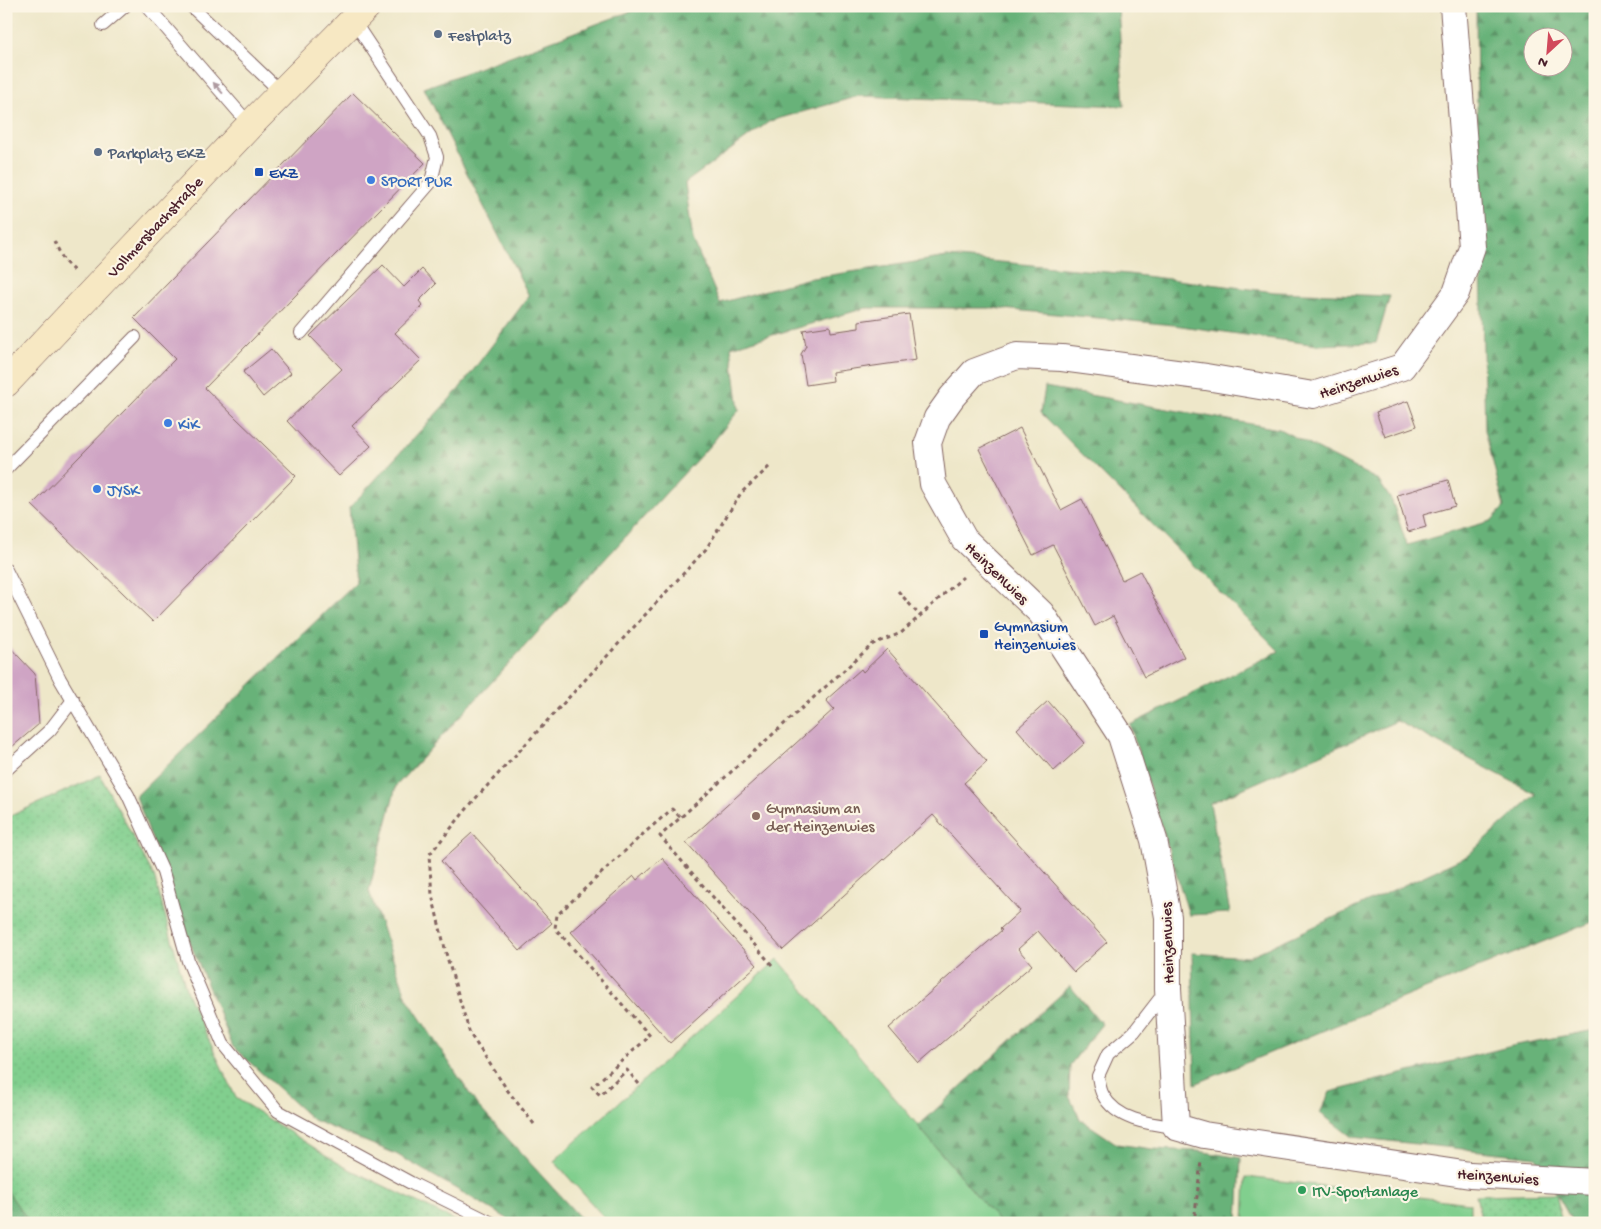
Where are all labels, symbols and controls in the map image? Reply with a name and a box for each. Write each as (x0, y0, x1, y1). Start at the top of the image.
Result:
marker: Festplatz (432, 28, 444, 40)
place label: Festplatz (447, 28, 512, 47)
north arrow (1524, 28, 1574, 78)
text: N (1536, 52, 1551, 71)
one-way arrow (213, 82, 224, 95)
marker: Parkplatz EKZ (92, 146, 104, 158)
place label: Parkplatz EKZ (107, 146, 206, 165)
marker: EKZ (253, 166, 265, 178)
place label: EKZ (269, 166, 299, 185)
street label: Vollmersbachstraße (104, 173, 209, 284)
marker: SPORT PUR (365, 174, 377, 186)
place label: SPORT PUR (381, 174, 452, 193)
street label: Heinzenwies (1317, 361, 1402, 405)
marker: KiK (162, 417, 174, 429)
place label: KiK (178, 417, 201, 436)
marker: JYSK (91, 483, 103, 495)
place label: JYSK (107, 483, 141, 502)
street label: Heinzenwies (960, 539, 1032, 610)
place label: Gymnasium Heinzenwies (994, 619, 1077, 656)
marker: Gymnasium Heinzenwies (978, 628, 990, 640)
place label: Gymnasium an der Heinzenwies (766, 801, 876, 838)
marker: Gymnasium an der Heinzenwies (750, 810, 762, 822)
street label: Heinzenwies (1159, 901, 1180, 984)
street label: Heinzenwies (1456, 1166, 1540, 1191)
marker: ITV-Sportanlage (1296, 1184, 1308, 1196)
place label: ITV-Sportanlage (1312, 1184, 1419, 1203)

